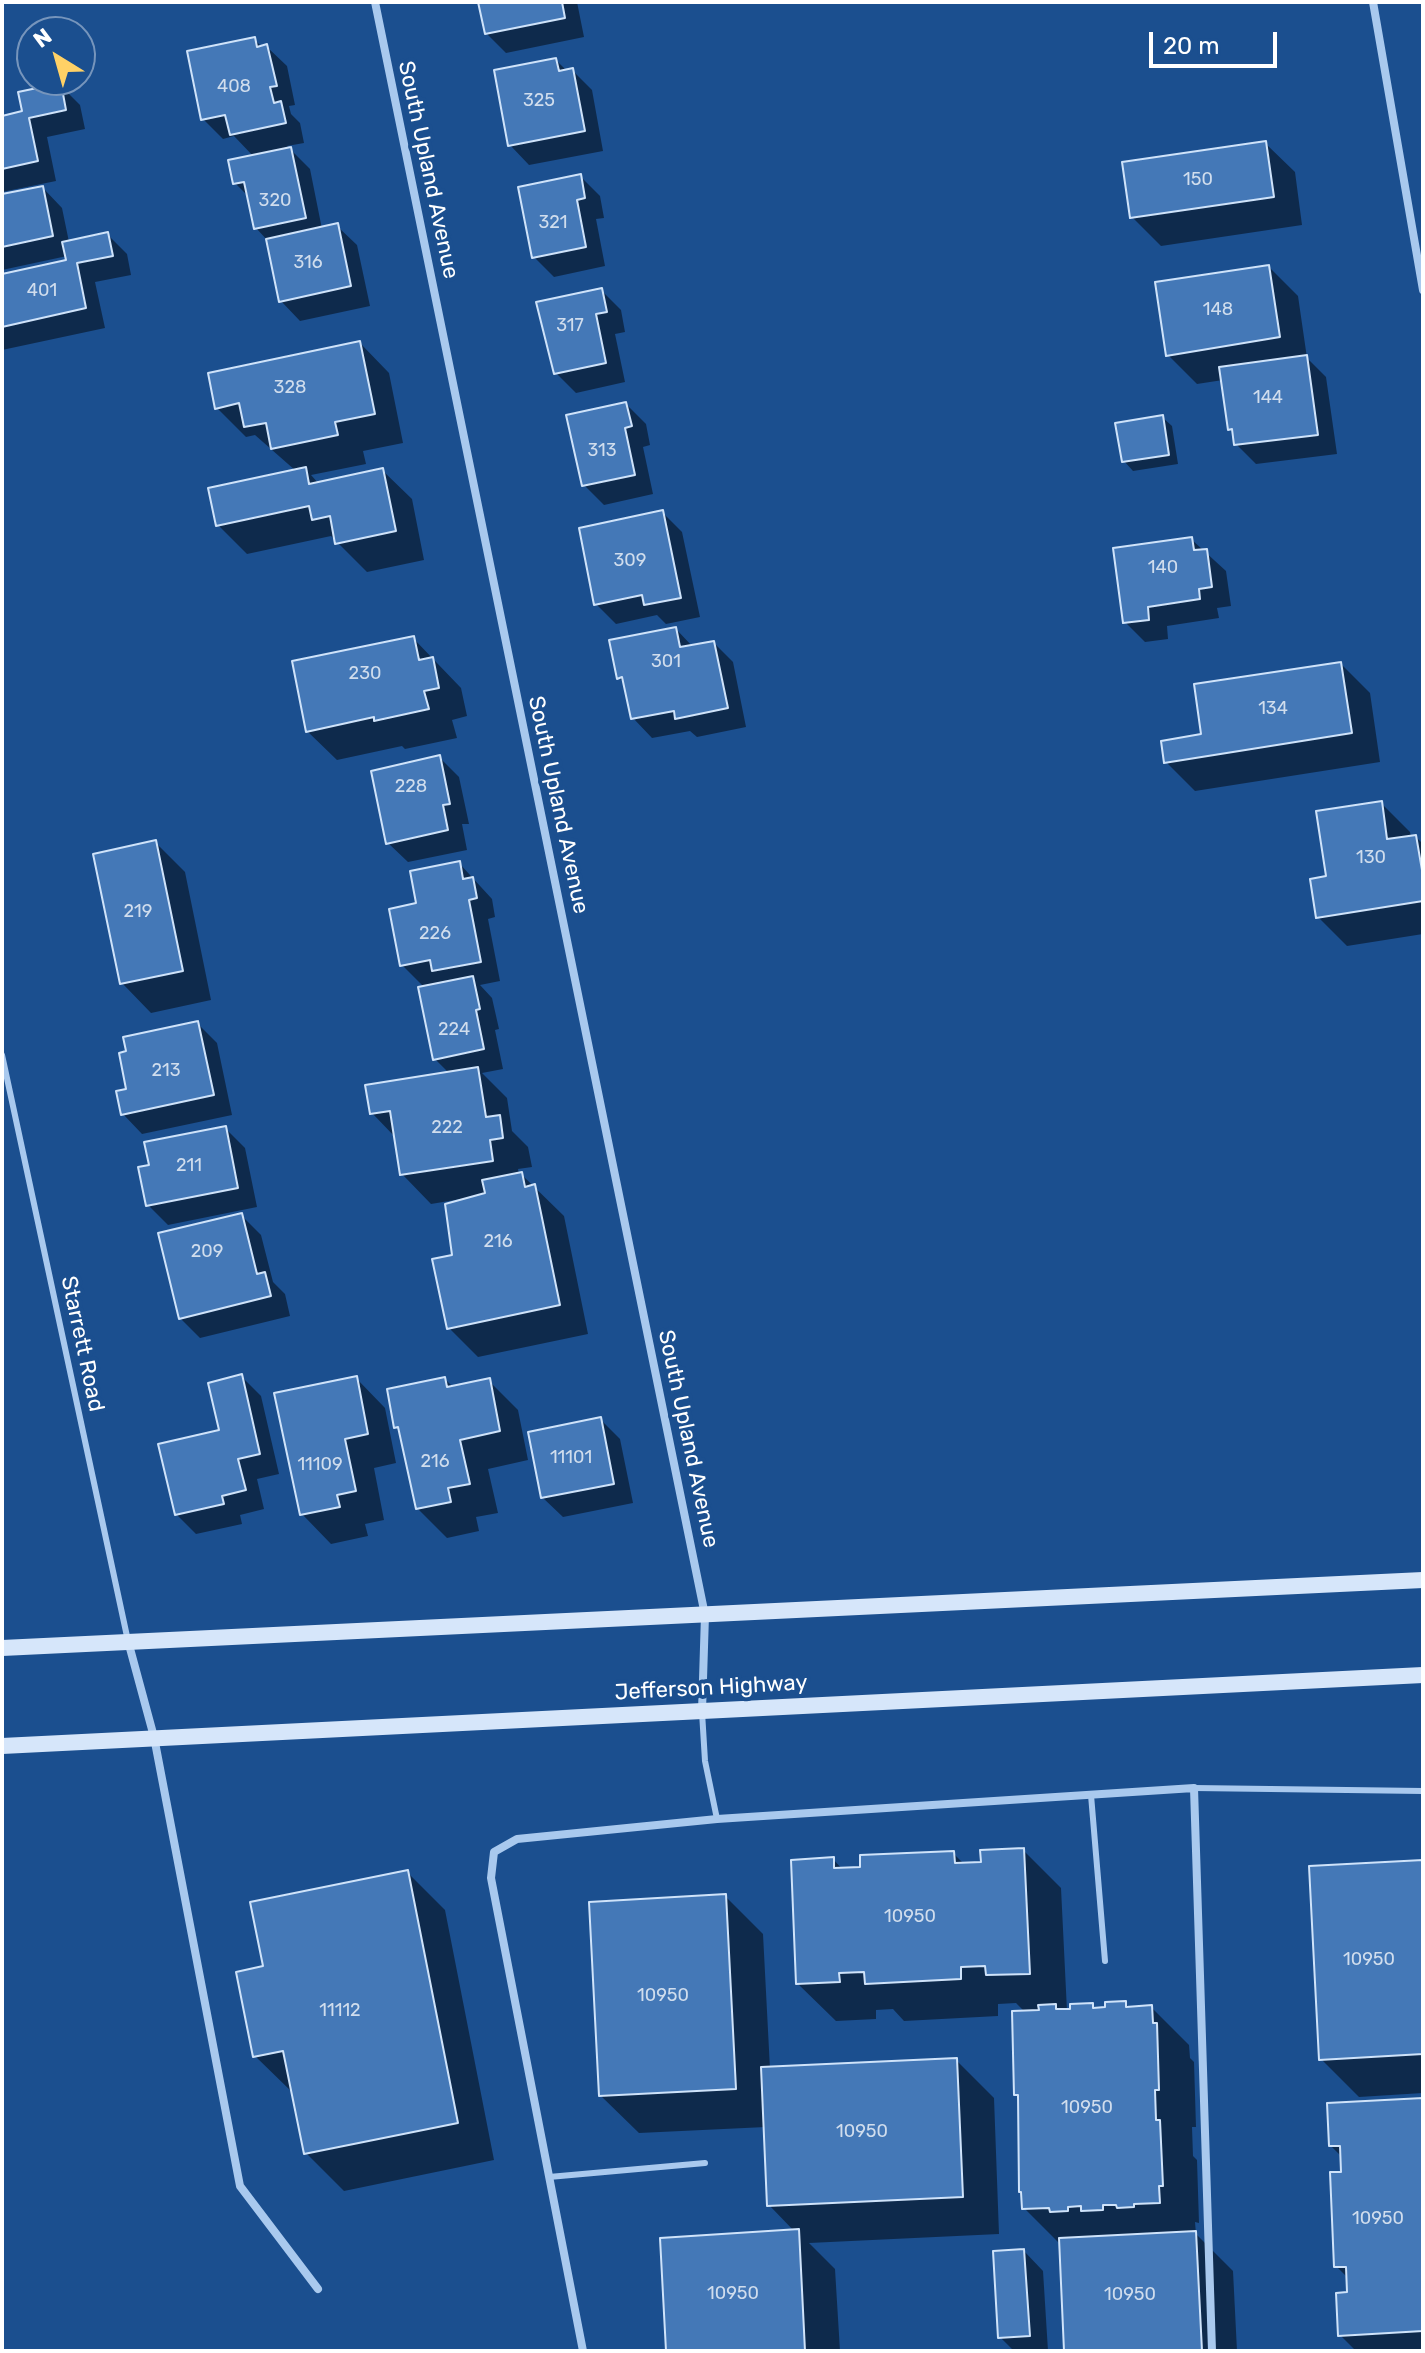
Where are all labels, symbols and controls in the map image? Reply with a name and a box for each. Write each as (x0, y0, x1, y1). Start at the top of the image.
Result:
north arrow (16, 16, 96, 96)
scale bar (1153, 16, 1281, 66)
text: N (28, 22, 57, 54)
text: 20 m (1163, 32, 1220, 60)
street label: South Upland Avenue (392, 59, 464, 281)
house number: 408 (217, 76, 251, 98)
house number: 325 (523, 90, 555, 112)
house number: 150 (1183, 169, 1213, 191)
house number: 320 (259, 190, 291, 212)
house number: 321 (538, 212, 568, 234)
house number: 316 (293, 252, 323, 274)
house number: 401 (27, 280, 57, 302)
house number: 148 (1203, 299, 1233, 321)
house number: 317 (556, 315, 584, 337)
house number: 328 (274, 377, 306, 399)
house number: 144 (1253, 387, 1283, 409)
house number: 313 (587, 440, 617, 462)
house number: 309 (614, 550, 646, 572)
house number: 140 (1148, 557, 1178, 579)
house number: 301 (651, 651, 681, 673)
house number: 230 (349, 663, 381, 685)
street label: South Upland Avenue (522, 694, 594, 916)
house number: 134 (1258, 698, 1288, 720)
house number: 228 (395, 776, 427, 798)
house number: 130 (1356, 847, 1386, 869)
house number: 219 (124, 901, 152, 923)
house number: 226 (419, 923, 451, 945)
house number: 224 (438, 1019, 470, 1041)
house number: 213 (151, 1060, 181, 1082)
house number: 222 (431, 1117, 463, 1139)
house number: 211 (176, 1155, 202, 1177)
house number: 216 (483, 1231, 513, 1253)
house number: 209 (191, 1241, 223, 1263)
street label: Starrett Road (55, 1274, 109, 1414)
street label: South Upland Avenue (652, 1328, 724, 1550)
house number: 11101 (550, 1447, 592, 1469)
house number: 216 (420, 1451, 450, 1473)
house number: 11109 (297, 1454, 343, 1476)
street label: Jefferson Highway (614, 1670, 808, 1706)
house number: 10950 (884, 1906, 936, 1928)
house number: 10950 (1343, 1949, 1395, 1971)
house number: 10950 (637, 1985, 689, 2007)
house number: 11112 (319, 2000, 361, 2022)
house number: 10950 (1061, 2097, 1113, 2119)
house number: 10950 (836, 2121, 888, 2143)
house number: 10950 (1352, 2208, 1404, 2230)
house number: 10950 (707, 2283, 759, 2305)
house number: 10950 (1104, 2284, 1156, 2306)

